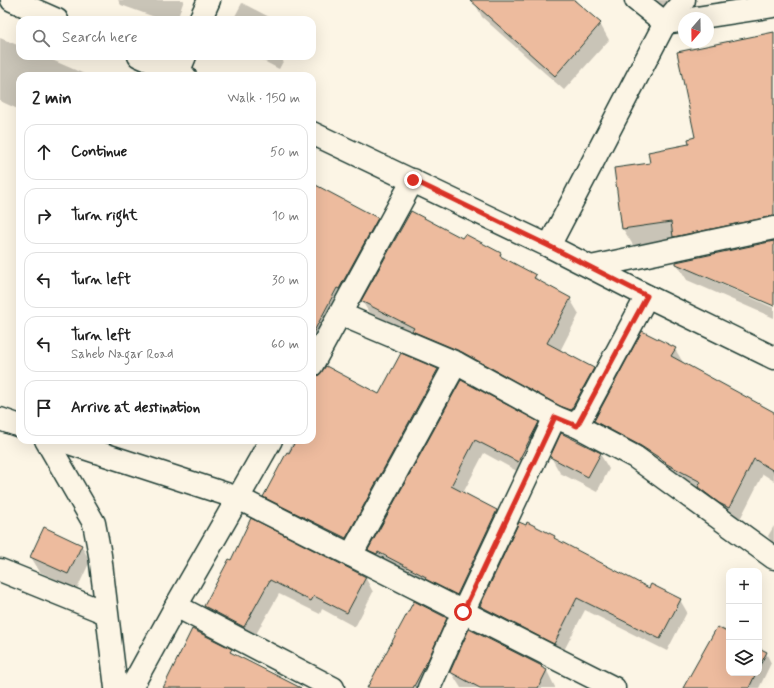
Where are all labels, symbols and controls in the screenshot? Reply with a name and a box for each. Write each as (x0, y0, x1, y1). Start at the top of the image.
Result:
north arrow (678, 12, 714, 48)
search box (16, 16, 316, 60)
icon: search (30, 27, 52, 49)
text: Search here (62, 28, 138, 48)
text: 2 min (32, 87, 72, 109)
text: Walk · 150 m (227, 90, 300, 107)
icon: ahead (33, 141, 55, 163)
text: Continue (71, 142, 127, 162)
text: 50 m (270, 144, 299, 161)
route end (404, 171, 422, 189)
icon: right (33, 205, 55, 227)
text: Turn right (71, 206, 138, 226)
text: 10 m (272, 208, 299, 225)
icon: left (33, 269, 55, 291)
text: Turn left (71, 270, 131, 290)
text: 30 m (272, 272, 299, 289)
text: Turn left (71, 326, 131, 346)
icon: left (33, 333, 55, 355)
text: 60 m (271, 336, 299, 353)
text: Saheb Nagar Road (71, 346, 174, 363)
icon: arrive (33, 397, 55, 419)
text: Arrive at destination (71, 398, 200, 418)
map controls (726, 568, 762, 676)
button: + (726, 568, 762, 604)
route start (454, 603, 472, 621)
button: − (726, 604, 762, 640)
button: layers (726, 640, 762, 676)

